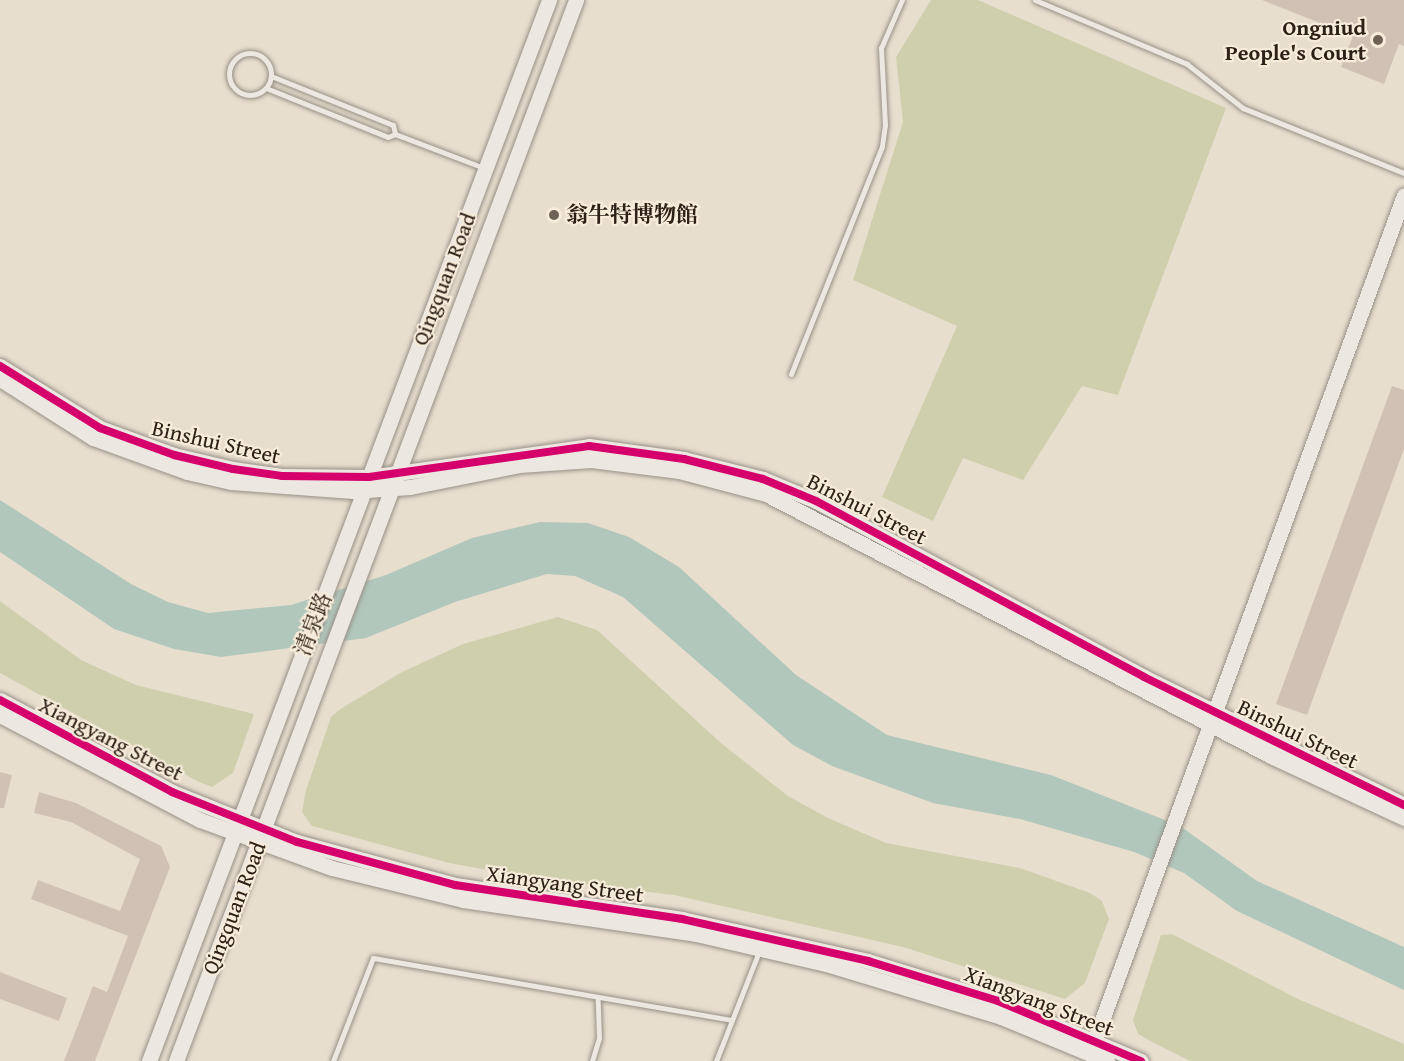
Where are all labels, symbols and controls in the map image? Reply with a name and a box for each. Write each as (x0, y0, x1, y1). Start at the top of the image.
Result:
place label: Ongniud People's Court (1225, 14, 1366, 66)
marker: Ongniud People's Court (1371, 33, 1385, 47)
place label: 翁牛特博物館 (566, 202, 698, 228)
marker: 翁牛特博物館 (547, 208, 561, 222)
street label: Qingquan Road (407, 209, 481, 349)
street label: Binshui Street (149, 414, 283, 470)
street label: Binshui Street (803, 468, 931, 550)
street label: 清泉路 (289, 588, 337, 660)
street label: Xiangyang Street (34, 691, 188, 787)
street label: Binshui Street (1233, 693, 1363, 775)
street label: Qingquan Road (197, 838, 271, 978)
street label: Xiangyang Street (485, 860, 645, 908)
street label: Xiangyang Street (960, 960, 1118, 1042)

